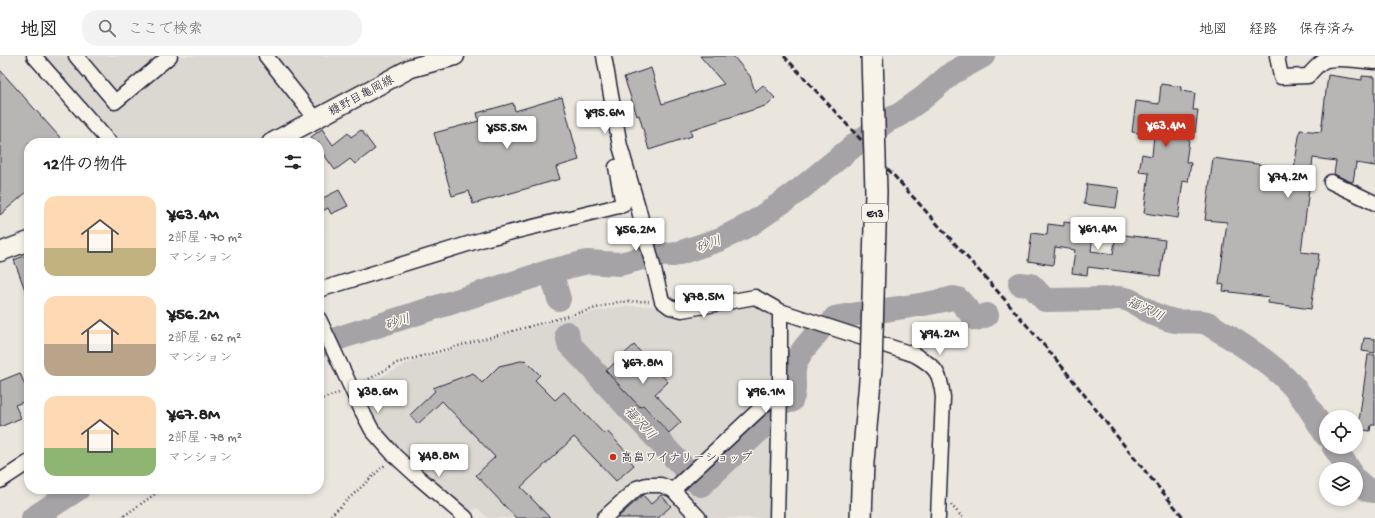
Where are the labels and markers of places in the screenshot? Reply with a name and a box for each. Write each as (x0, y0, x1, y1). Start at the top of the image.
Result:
pin: ¥95.6M (572, 101, 638, 135)
pin: ¥63.4M (1133, 114, 1199, 148)
pin: ¥55.5M (474, 116, 540, 150)
pin: ¥74.2M (1255, 165, 1321, 199)
pin: ¥61.4M (1065, 217, 1131, 251)
pin: ¥56.2M (603, 218, 669, 252)
pin: ¥78.5M (671, 285, 737, 319)
pin: ¥94.2M (907, 322, 973, 356)
pin: ¥67.8M (610, 351, 676, 385)
pin: ¥38.6M (345, 380, 411, 414)
pin: ¥96.1M (733, 380, 799, 414)
pin: ¥48.8M (406, 444, 472, 478)
place label: 高畠ワイナリーショップ (621, 451, 753, 466)
marker: 高畠ワイナリーショップ (608, 452, 618, 462)

